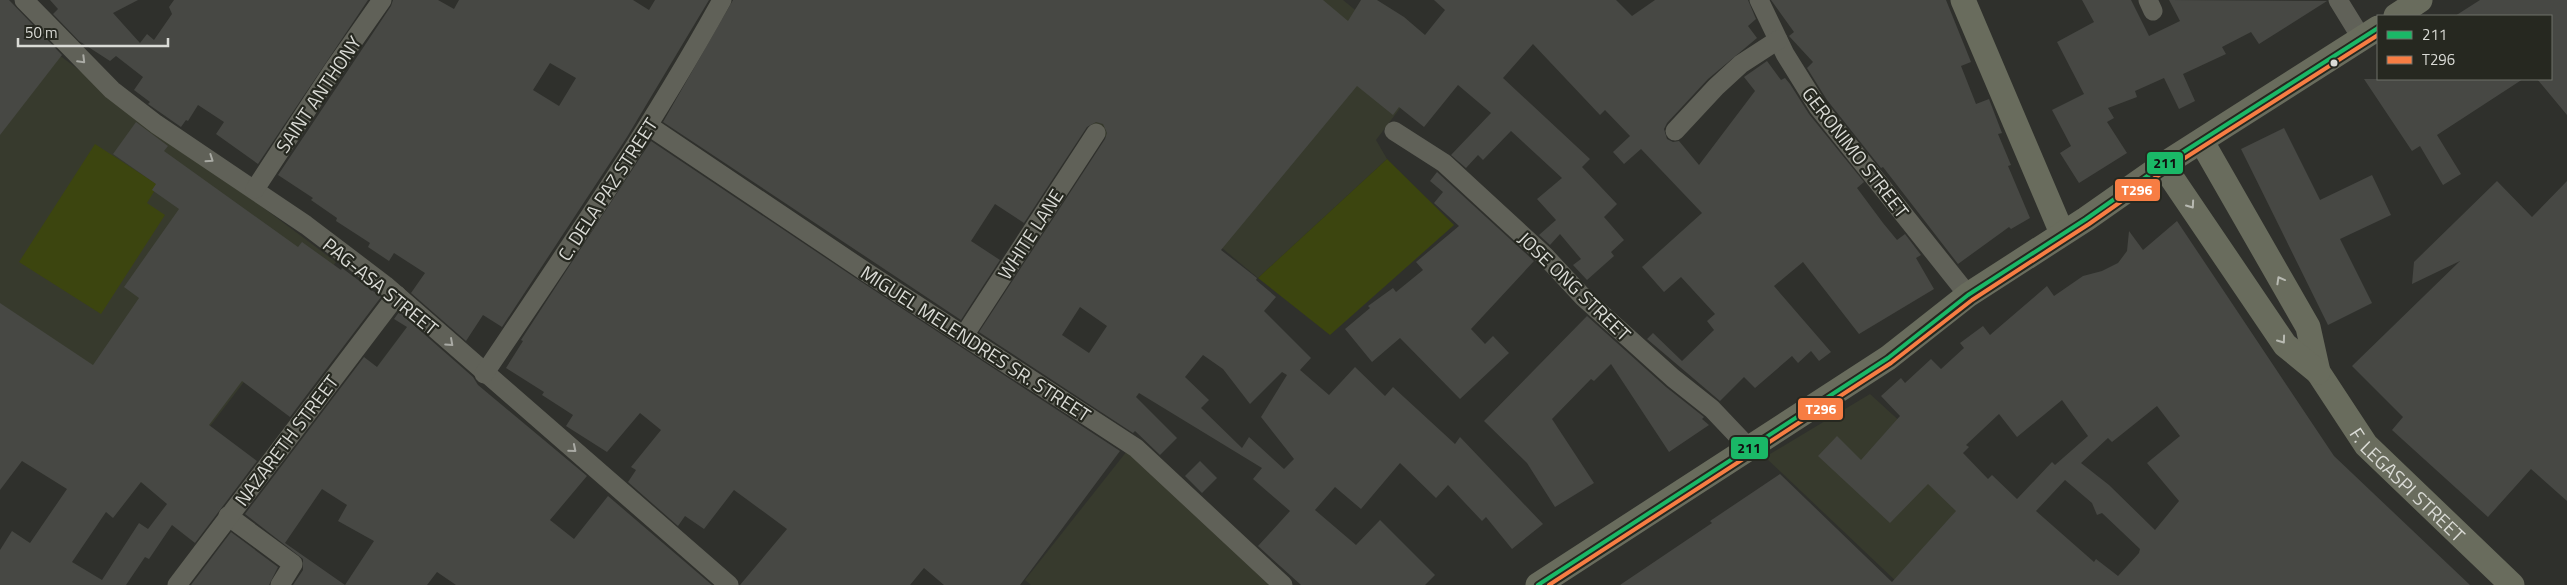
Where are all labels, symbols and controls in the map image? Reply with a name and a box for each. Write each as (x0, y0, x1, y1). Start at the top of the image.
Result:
scale bar (18, 15, 168, 47)
legend (2377, 15, 2552, 80)
text: 50 m (25, 21, 58, 44)
text: 211 (2422, 23, 2447, 46)
street label: SAINT ANTHONY (268, 29, 368, 158)
text: T296 (2422, 48, 2455, 71)
one-way arrow (76, 54, 85, 63)
unlabelled marker (2329, 58, 2339, 68)
street label: GERONIMO STREET (1795, 80, 1917, 224)
street label: C. DELA PAZ STREET (550, 112, 664, 266)
line badge: 211 (2146, 151, 2184, 175)
text: 211 (2153, 152, 2177, 173)
one-way arrow (204, 153, 214, 162)
line badge: T296 (2114, 178, 2161, 202)
text: T296 (2122, 179, 2153, 200)
street label: WHITE LANE (990, 183, 1070, 285)
one-way arrow (2185, 199, 2194, 209)
street label: JOSE ONG STREET (1512, 224, 1638, 348)
street label: PAG-ASA STREET (317, 230, 445, 342)
street label: MIGUEL MELENDRES SR. STREET (855, 257, 1097, 429)
one-way arrow (2276, 276, 2286, 285)
one-way arrow (2276, 334, 2284, 343)
one-way arrow (444, 337, 453, 346)
street label: NAZARETH STREET (227, 368, 345, 512)
line badge: T296 (1797, 397, 1844, 421)
text: T296 (1806, 398, 1837, 419)
street label: F. LEGASPI STREET (2343, 421, 2473, 548)
line badge: 211 (1730, 436, 1769, 460)
text: 211 (1737, 437, 1761, 458)
one-way arrow (567, 443, 576, 452)

